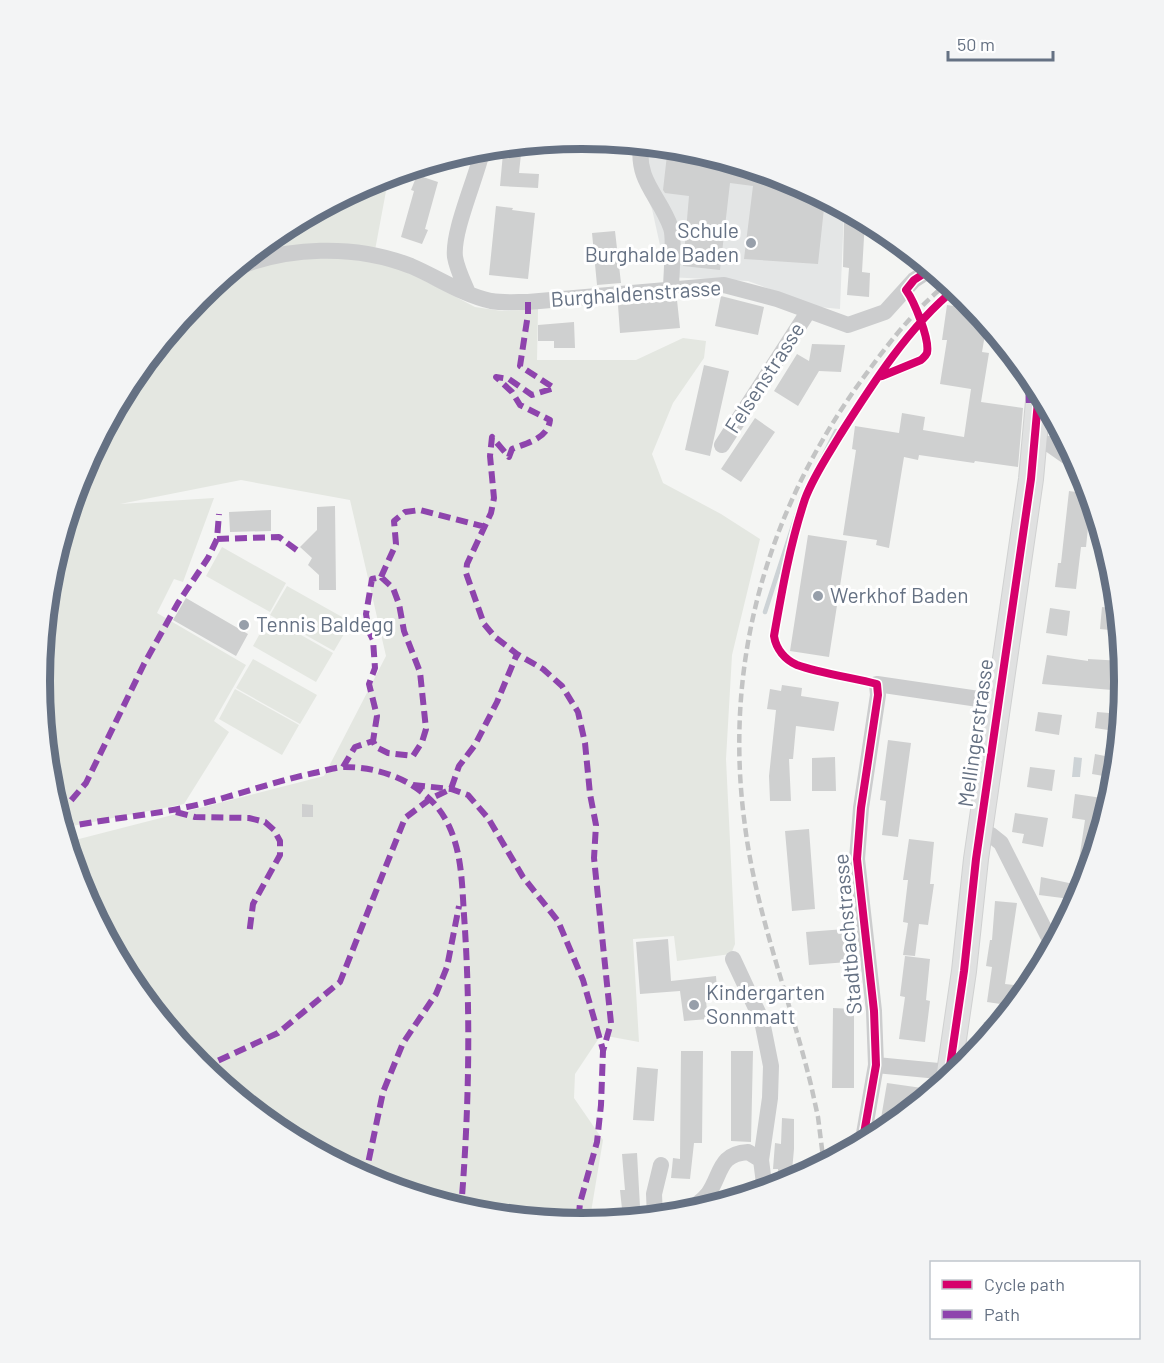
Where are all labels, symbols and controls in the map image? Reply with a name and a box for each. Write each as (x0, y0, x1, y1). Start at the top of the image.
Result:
scale bar (948, 24, 1053, 62)
text: 50 m (957, 33, 995, 55)
place label: Schule Burghalde Baden (585, 217, 739, 266)
marker: Schule Burghalde Baden (744, 236, 758, 250)
street label: Burghaldenstrasse (550, 274, 722, 311)
street label: Felsenstrasse (719, 317, 809, 437)
place label: Werkhof Baden (830, 582, 969, 607)
marker: Werkhof Baden (811, 589, 825, 603)
place label: Tennis Baldegg (256, 611, 394, 636)
marker: Tennis Baldegg (237, 618, 251, 632)
street label: Mellingerstrasse (952, 657, 997, 809)
street label: Stadtbachstrasse (827, 853, 866, 1016)
place label: Kindergarten Sonnmatt (706, 979, 825, 1028)
marker: Kindergarten Sonnmatt (687, 998, 701, 1012)
legend (930, 1261, 1140, 1339)
text: Cycle path (984, 1273, 1065, 1295)
text: Path (984, 1303, 1020, 1325)

